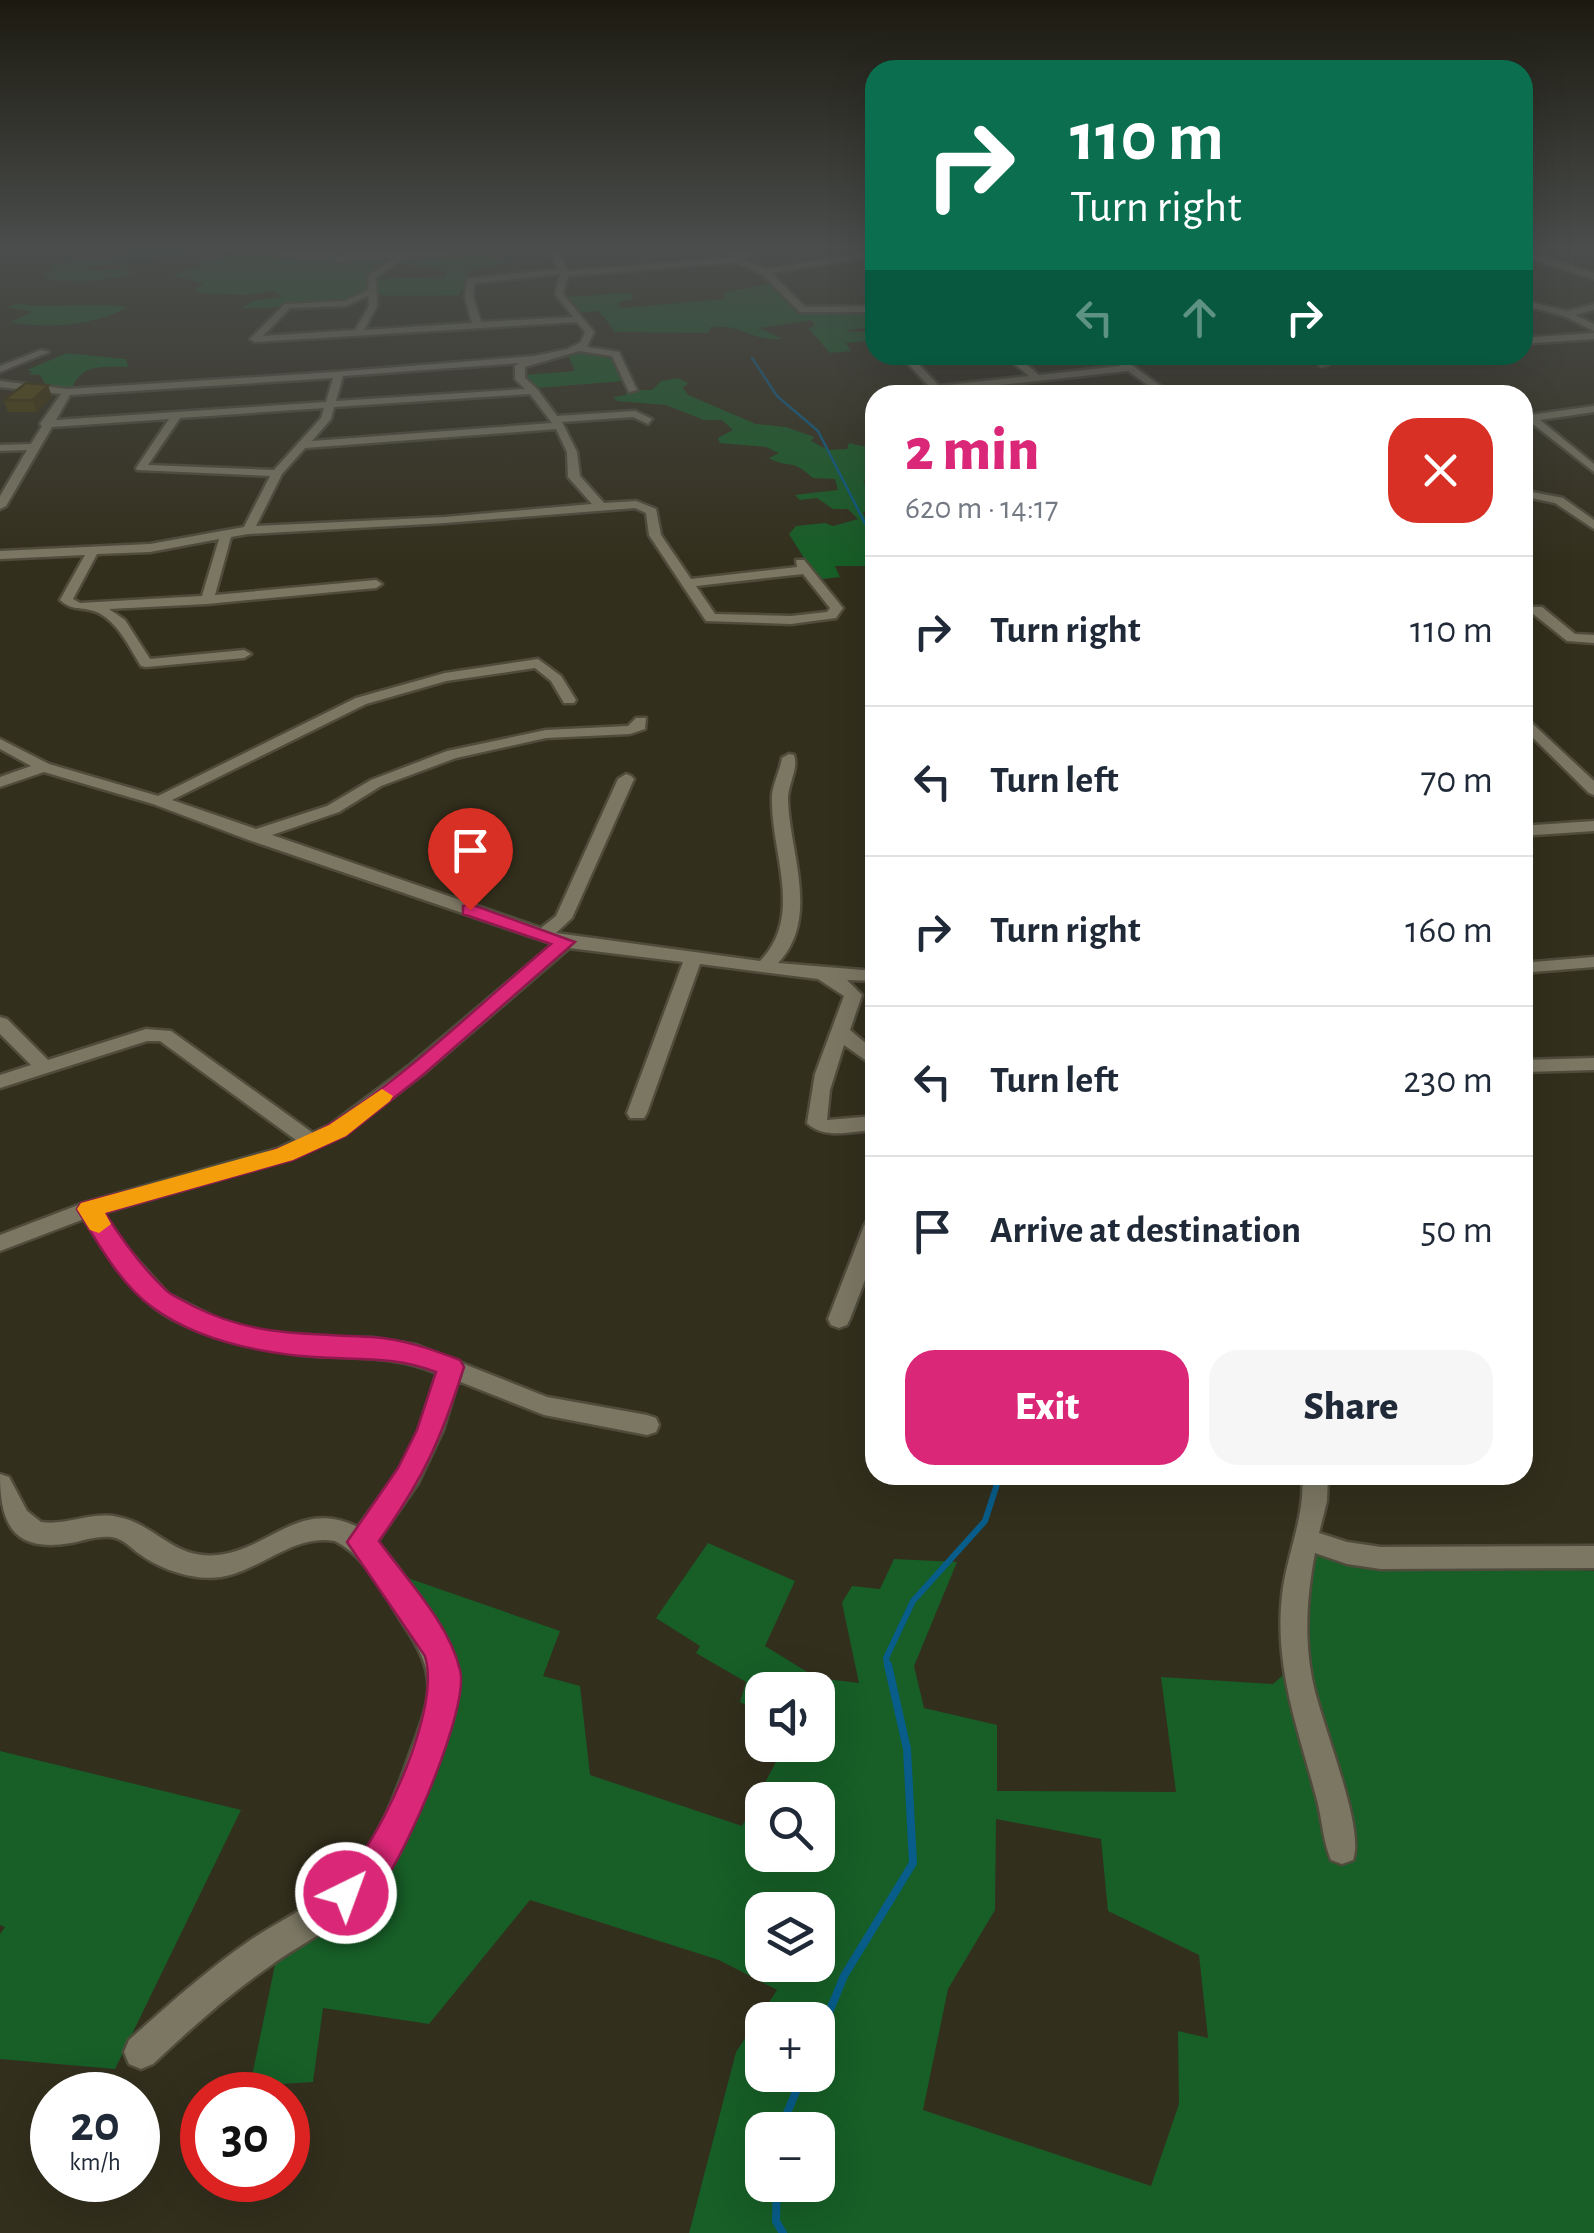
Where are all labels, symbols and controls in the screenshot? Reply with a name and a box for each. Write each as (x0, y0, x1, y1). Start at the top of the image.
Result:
icon: right (905, 100, 1035, 230)
text: 110 m (1070, 103, 1224, 173)
text: Turn right (1070, 185, 1242, 230)
icon: left (1067, 290, 1122, 345)
icon: ahead (1172, 290, 1227, 345)
icon: right (1277, 290, 1332, 345)
button: close (1388, 418, 1493, 523)
text: 2 min (905, 421, 1039, 481)
text: 620 m · 14:17 (905, 492, 1058, 524)
icon: right (905, 604, 960, 659)
text: Turn right (990, 612, 1140, 650)
text: 110 m (1410, 612, 1493, 650)
icon: left (905, 754, 960, 809)
text: Turn left (990, 762, 1118, 800)
text: 70 m (1420, 762, 1493, 800)
pin (428, 808, 513, 911)
icon: arrive (443, 823, 498, 878)
icon: right (905, 904, 960, 959)
text: Turn right (990, 912, 1140, 950)
text: 160 m (1405, 912, 1493, 950)
icon: left (905, 1054, 960, 1109)
text: Turn left (990, 1062, 1118, 1100)
text: 230 m (1403, 1062, 1493, 1100)
icon: arrive (905, 1204, 960, 1259)
text: Arrive at destination (990, 1212, 1301, 1250)
text: 50 m (1420, 1212, 1493, 1250)
button: Exit (905, 1350, 1189, 1465)
button: Share (1209, 1350, 1493, 1465)
map controls (745, 1672, 835, 2202)
button: sound (745, 1672, 835, 1762)
button: search (745, 1782, 835, 1872)
position arrow (294, 1841, 398, 1945)
button: layers (745, 1892, 835, 1982)
button: + (745, 2002, 835, 2092)
speed limit sign: 30 (180, 2072, 310, 2202)
text: 20 (70, 2100, 120, 2150)
button: − (745, 2112, 835, 2202)
text: km/h (69, 2150, 121, 2175)

